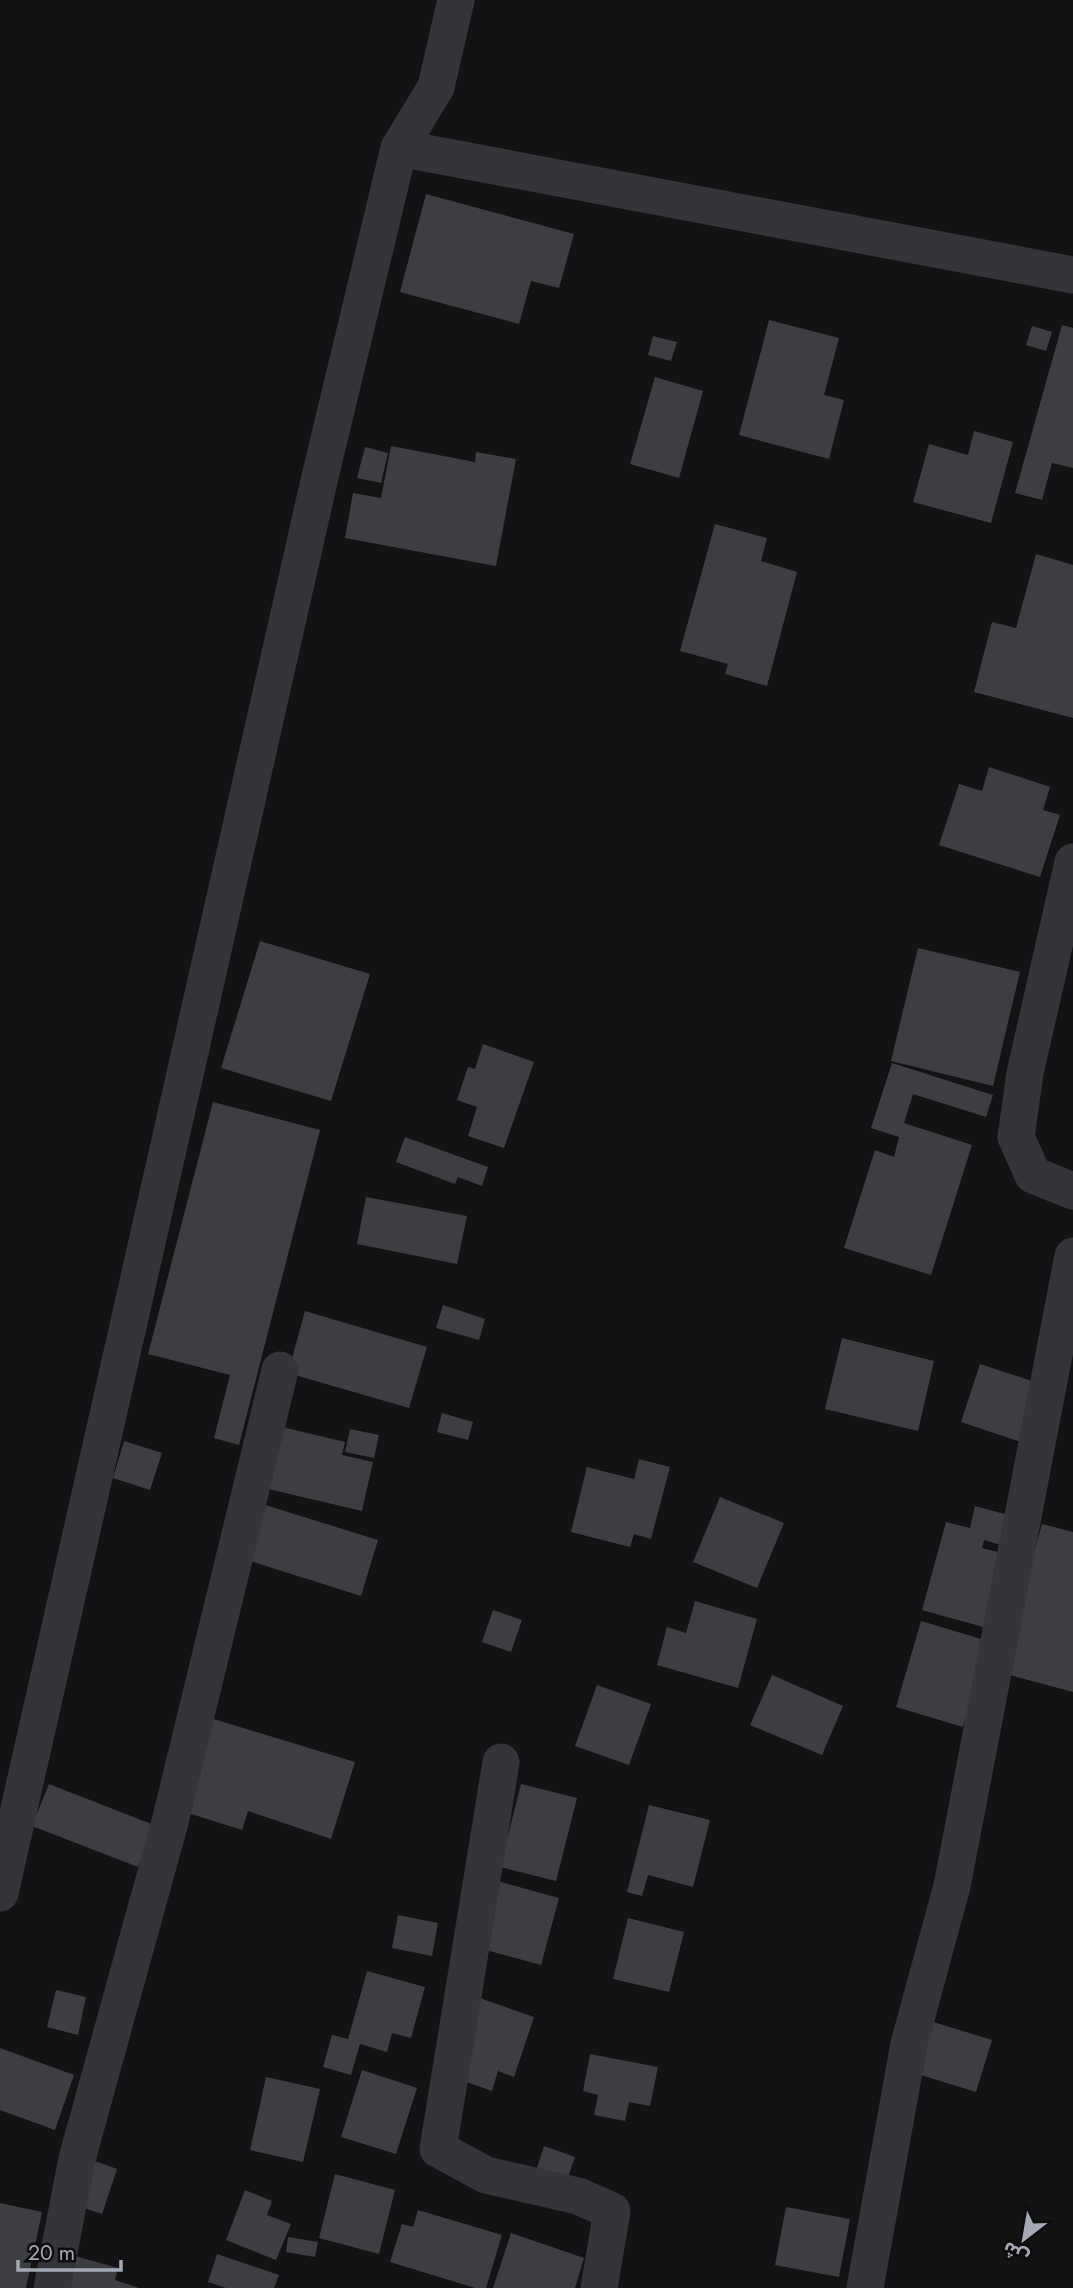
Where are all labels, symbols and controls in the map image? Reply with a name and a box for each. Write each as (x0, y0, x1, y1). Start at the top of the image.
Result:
north arrow (989, 2204, 1059, 2274)
scale bar (18, 2228, 121, 2272)
text: ش (997, 2235, 1034, 2271)
text: 20 m (28, 2238, 75, 2268)

